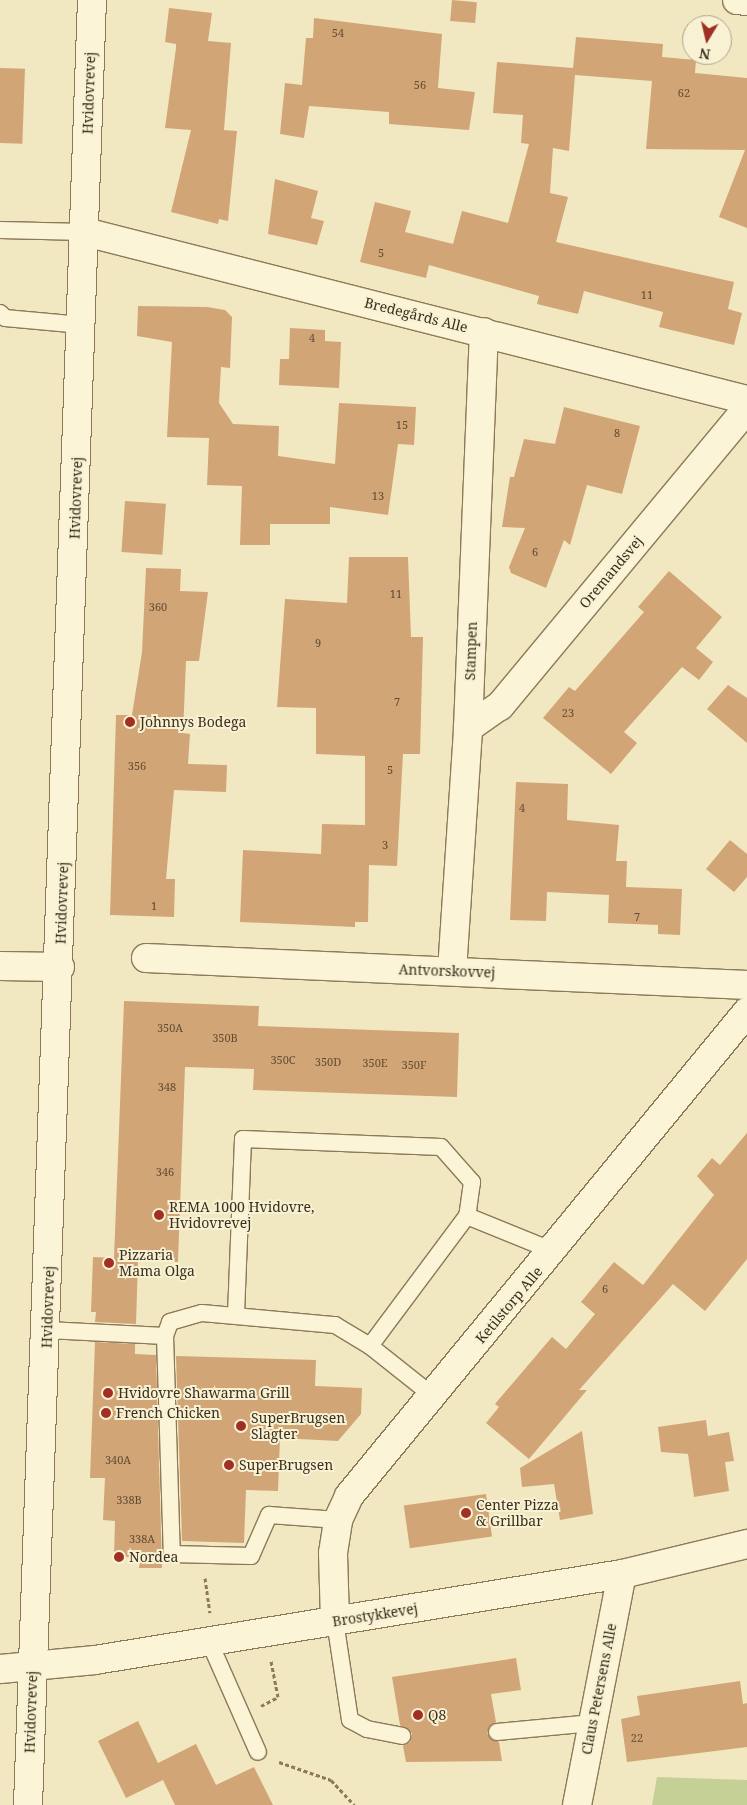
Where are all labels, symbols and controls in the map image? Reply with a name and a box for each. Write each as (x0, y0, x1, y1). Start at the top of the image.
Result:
north arrow (682, 15, 732, 65)
house number: 54 (332, 26, 344, 40)
text: N (698, 44, 712, 65)
street label: Hvidovrevej (79, 52, 99, 134)
house number: 56 (414, 78, 426, 92)
house number: 62 (678, 86, 690, 100)
house number: 5 (378, 246, 384, 260)
house number: 11 (641, 288, 653, 302)
street label: Bredegårds Alle (363, 294, 469, 336)
house number: 4 (309, 331, 315, 345)
house number: 15 (396, 418, 408, 432)
house number: 8 (614, 426, 620, 440)
street label: Hvidovrevej (66, 457, 86, 539)
house number: 13 (372, 489, 384, 503)
street label: Oremandsvej (576, 532, 646, 612)
house number: 6 (532, 545, 538, 559)
house number: 11 (390, 587, 402, 601)
house number: 360 (149, 600, 167, 614)
street label: Stampen (462, 621, 480, 681)
house number: 9 (315, 636, 321, 650)
house number: 7 (394, 695, 400, 709)
house number: 23 (562, 706, 574, 720)
place label: Johnnys Bodega (140, 714, 246, 730)
marker: Johnnys Bodega (124, 716, 136, 728)
house number: 356 (128, 759, 146, 773)
house number: 5 (387, 763, 393, 777)
house number: 4 (519, 801, 525, 815)
house number: 3 (382, 838, 388, 852)
street label: Hvidovrevej (52, 862, 72, 944)
house number: 1 (151, 899, 157, 913)
house number: 7 (634, 910, 640, 924)
street label: Antvorskovvej (398, 961, 496, 981)
house number: 350A (157, 1021, 183, 1035)
house number: 350B (212, 1031, 238, 1045)
house number: 350C (270, 1053, 296, 1067)
house number: 350D (315, 1055, 341, 1069)
house number: 350E (362, 1056, 388, 1070)
house number: 350F (402, 1058, 426, 1072)
house number: 348 (158, 1080, 176, 1094)
house number: 346 (156, 1165, 174, 1179)
place label: REMA 1000 Hvidovre, Hvidovrevej (169, 1199, 315, 1232)
marker: REMA 1000 Hvidovre, Hvidovrevej (153, 1209, 165, 1221)
place label: Pizzaria Mama Olga (119, 1247, 195, 1280)
marker: Pizzaria Mama Olga (103, 1257, 115, 1269)
street label: Ketilstorp Alle (472, 1263, 546, 1347)
street label: Hvidovrevej (38, 1266, 58, 1348)
house number: 6 (602, 1282, 608, 1296)
place label: Hvidovre Shawarma Grill (118, 1385, 290, 1401)
marker: Hvidovre Shawarma Grill (102, 1387, 114, 1399)
place label: French Chicken (116, 1405, 220, 1421)
marker: French Chicken (100, 1407, 112, 1419)
place label: SuperBrugsen Slagter (251, 1410, 345, 1442)
marker: SuperBrugsen Slagter (235, 1420, 247, 1432)
house number: 340A (105, 1453, 131, 1467)
place label: SuperBrugsen (239, 1457, 333, 1473)
marker: SuperBrugsen (223, 1459, 235, 1471)
house number: 338B (116, 1493, 142, 1507)
place label: Center Pizza & Grillbar (476, 1497, 559, 1530)
marker: Center Pizza & Grillbar (460, 1507, 472, 1519)
house number: 338A (129, 1532, 155, 1546)
place label: Nordea (129, 1549, 178, 1565)
marker: Nordea (113, 1551, 125, 1563)
street label: Brostykkevej (331, 1600, 419, 1630)
street label: Claus Petersens Alle (578, 1622, 620, 1756)
street label: Hvidovrevej (21, 1671, 41, 1753)
place label: Q8 (428, 1707, 446, 1723)
marker: Q8 (412, 1709, 424, 1721)
house number: 22 (631, 1731, 643, 1745)

